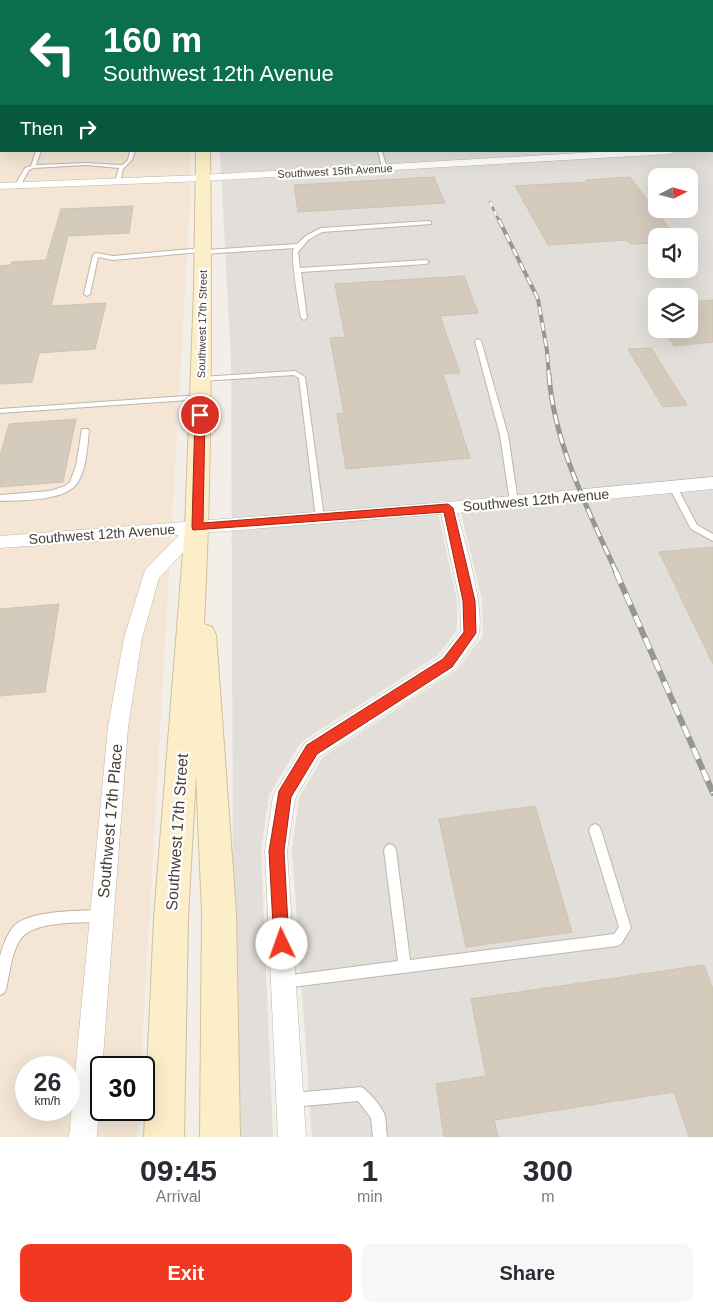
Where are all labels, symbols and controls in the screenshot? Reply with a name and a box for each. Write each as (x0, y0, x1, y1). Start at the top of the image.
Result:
icon: left (20, 20, 85, 85)
text: 160 m (103, 20, 202, 59)
text: Southwest 12th Avenue (103, 61, 334, 86)
icon: right (73, 115, 101, 143)
text: Then (20, 118, 63, 139)
street label: Southwest 15th Avenue (277, 162, 393, 180)
north arrow (648, 168, 698, 218)
map controls (648, 168, 698, 338)
button: sound (648, 228, 698, 278)
street label: Southwest 17th Street (195, 270, 209, 378)
button: layers (648, 288, 698, 338)
pin (179, 394, 221, 436)
icon: arrive (186, 401, 214, 429)
street label: Southwest 12th Avenue (462, 486, 610, 514)
street label: Southwest 12th Avenue (28, 521, 176, 547)
street label: Southwest 17th Place (95, 743, 125, 899)
street label: Southwest 17th Street (163, 752, 191, 911)
position arrow (255, 917, 307, 969)
speed limit sign: 30 (90, 1056, 155, 1121)
text: 26 (34, 1068, 61, 1096)
text: km/h (34, 1094, 61, 1108)
text: 09:45 (140, 1154, 217, 1187)
text: 1 (361, 1154, 378, 1187)
text: 300 (523, 1154, 573, 1187)
text: Arrival (156, 1188, 201, 1205)
text: min (357, 1188, 383, 1205)
text: m (541, 1188, 554, 1205)
button: Exit (20, 1244, 352, 1302)
button: Share (362, 1244, 693, 1302)

